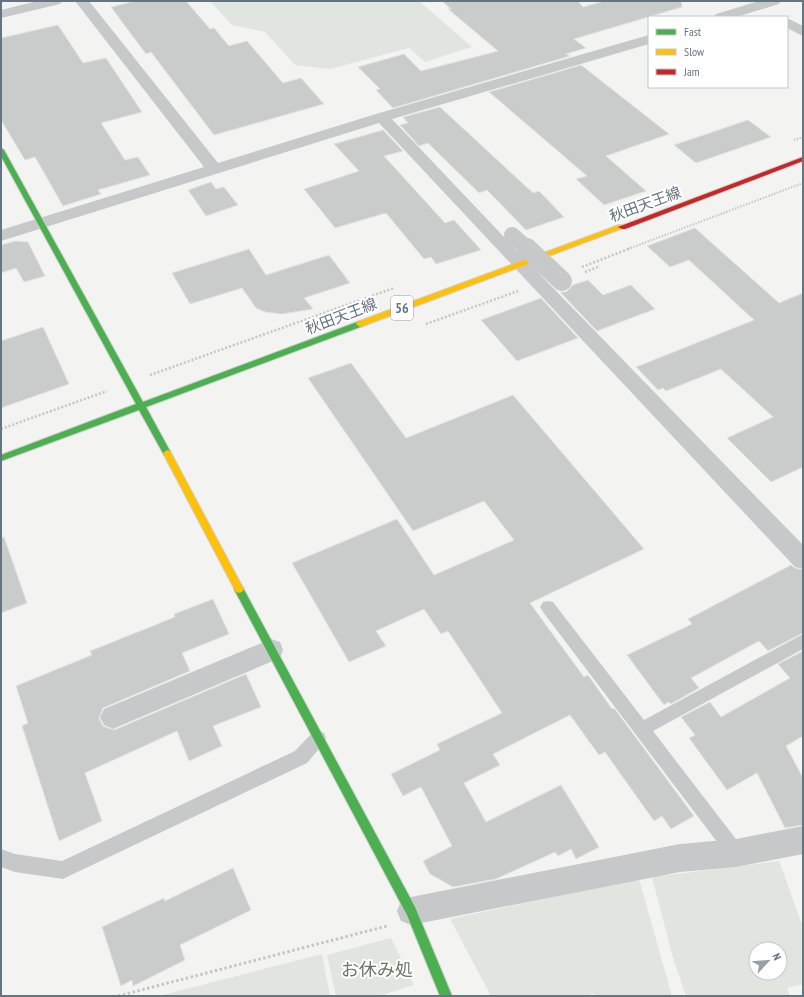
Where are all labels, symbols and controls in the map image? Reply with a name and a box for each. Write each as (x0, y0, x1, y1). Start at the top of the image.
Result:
legend (648, 16, 788, 88)
text: Fast (684, 24, 702, 39)
text: Slow (684, 44, 705, 59)
text: Jam (683, 64, 700, 79)
street label: 秋田天王線 (607, 182, 683, 226)
street label: 秋田天王線 (303, 294, 379, 338)
road number: 56 (391, 296, 413, 320)
north arrow (748, 941, 788, 981)
text: N (769, 951, 785, 962)
park label: お休み処 (341, 958, 413, 981)

